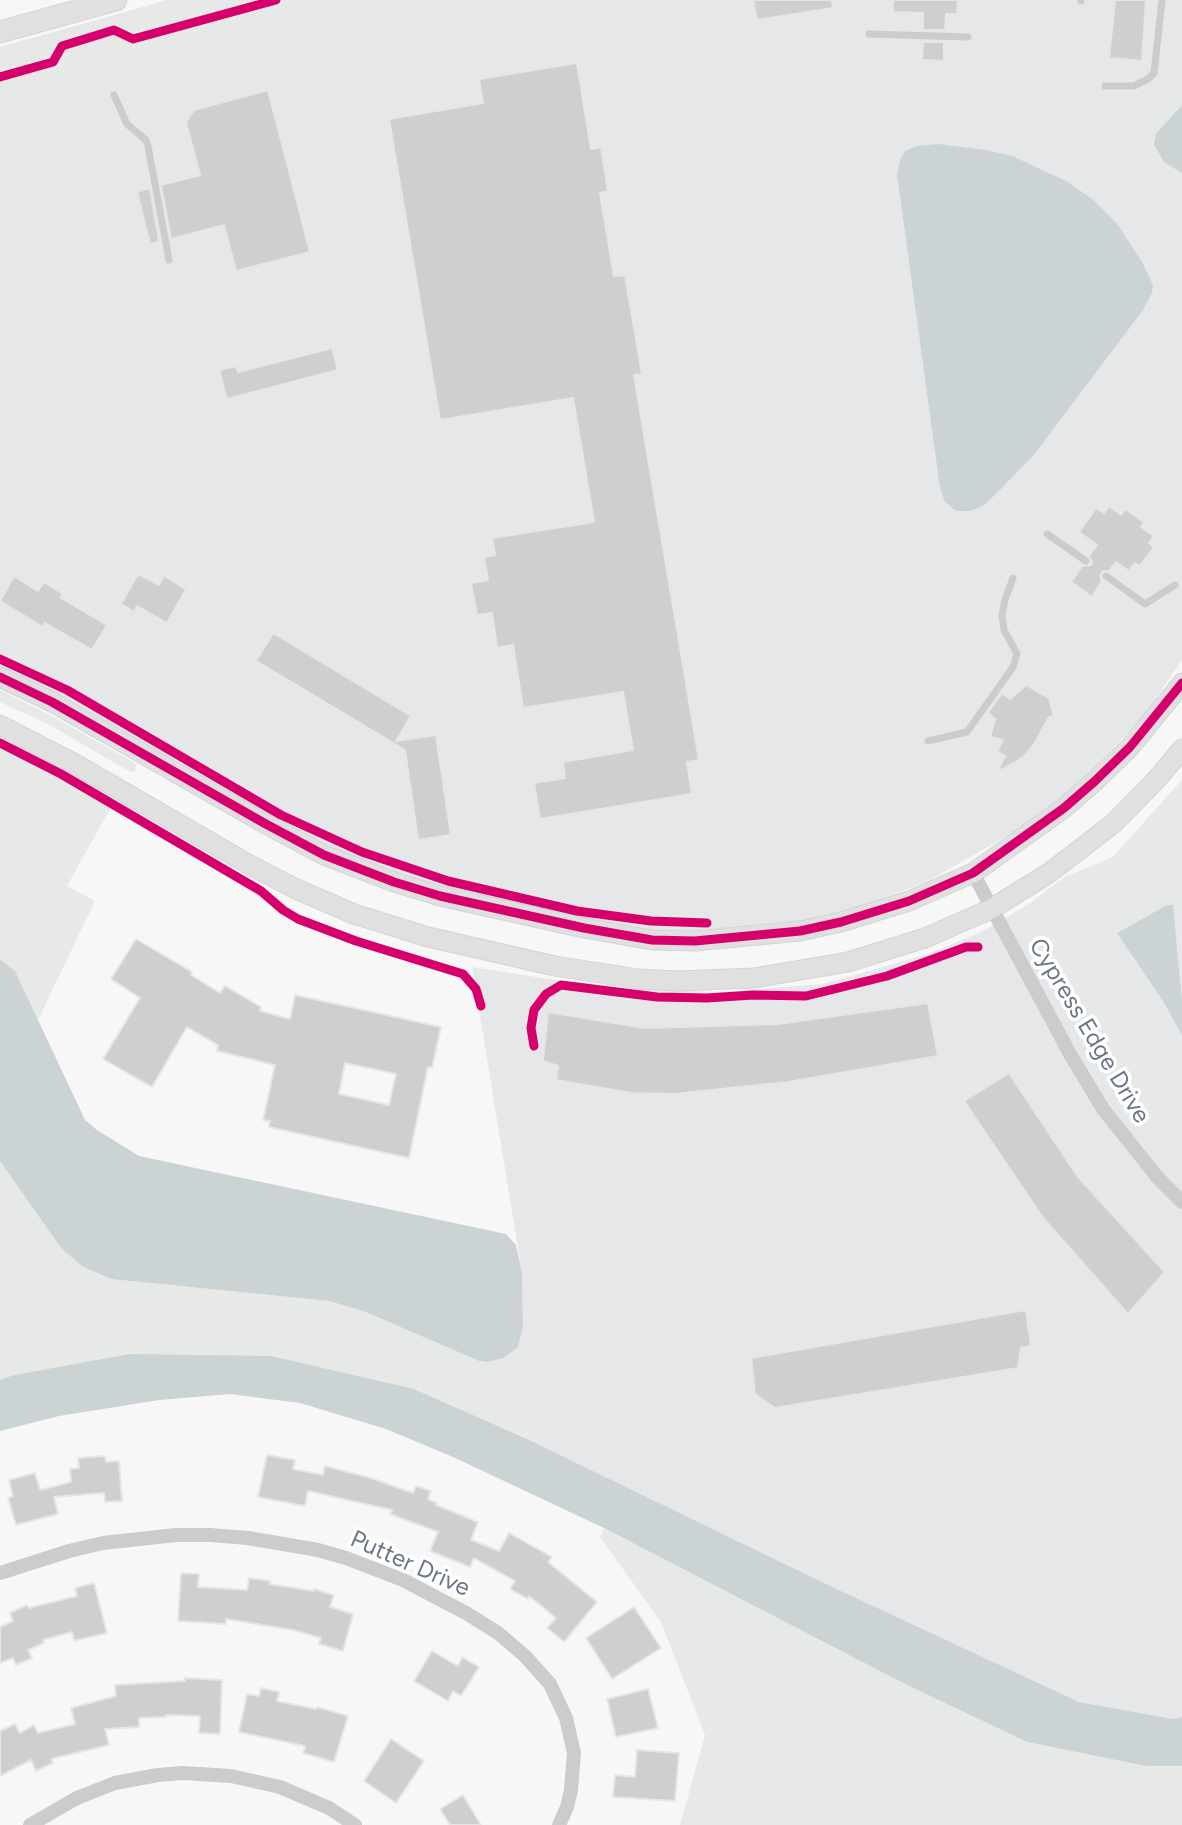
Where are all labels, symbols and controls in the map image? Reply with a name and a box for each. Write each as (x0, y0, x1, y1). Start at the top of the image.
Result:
street label: Cypress Edge Drive (1022, 933, 1156, 1129)
street label: Putter Drive (346, 1525, 474, 1603)

